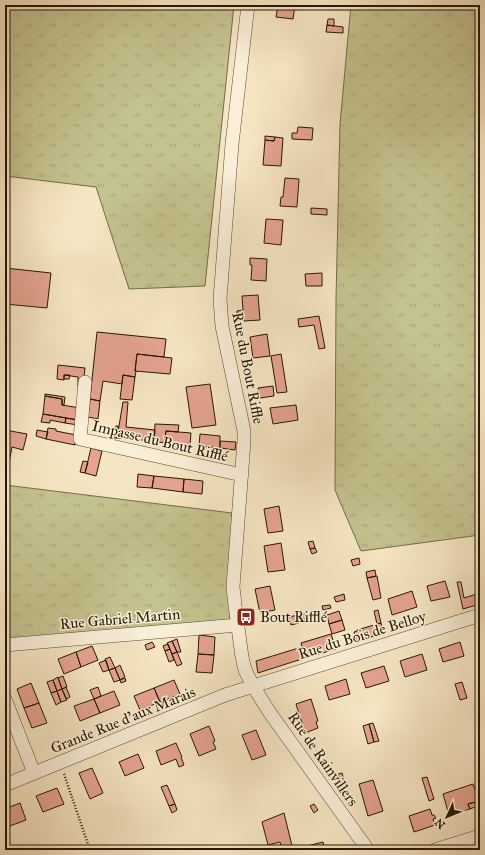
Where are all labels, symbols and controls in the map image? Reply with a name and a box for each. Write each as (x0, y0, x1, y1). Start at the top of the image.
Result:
street label: Rue du Bout Riffle (228, 311, 268, 425)
street label: Impasse du Bout Rifflé (90, 417, 230, 466)
street label: Rue Gabriel Martin (59, 605, 181, 633)
bus stop icon: Bout Rifflé (235, 606, 257, 628)
street label: Rue du Bois de Belloy (296, 607, 429, 663)
place label: Bout Rifflé (260, 608, 328, 626)
street label: Grande Rue d'aux Marais (48, 683, 198, 757)
street label: Rue de Rainvillers (284, 709, 362, 809)
north arrow (427, 797, 467, 837)
text: N (432, 815, 448, 831)

